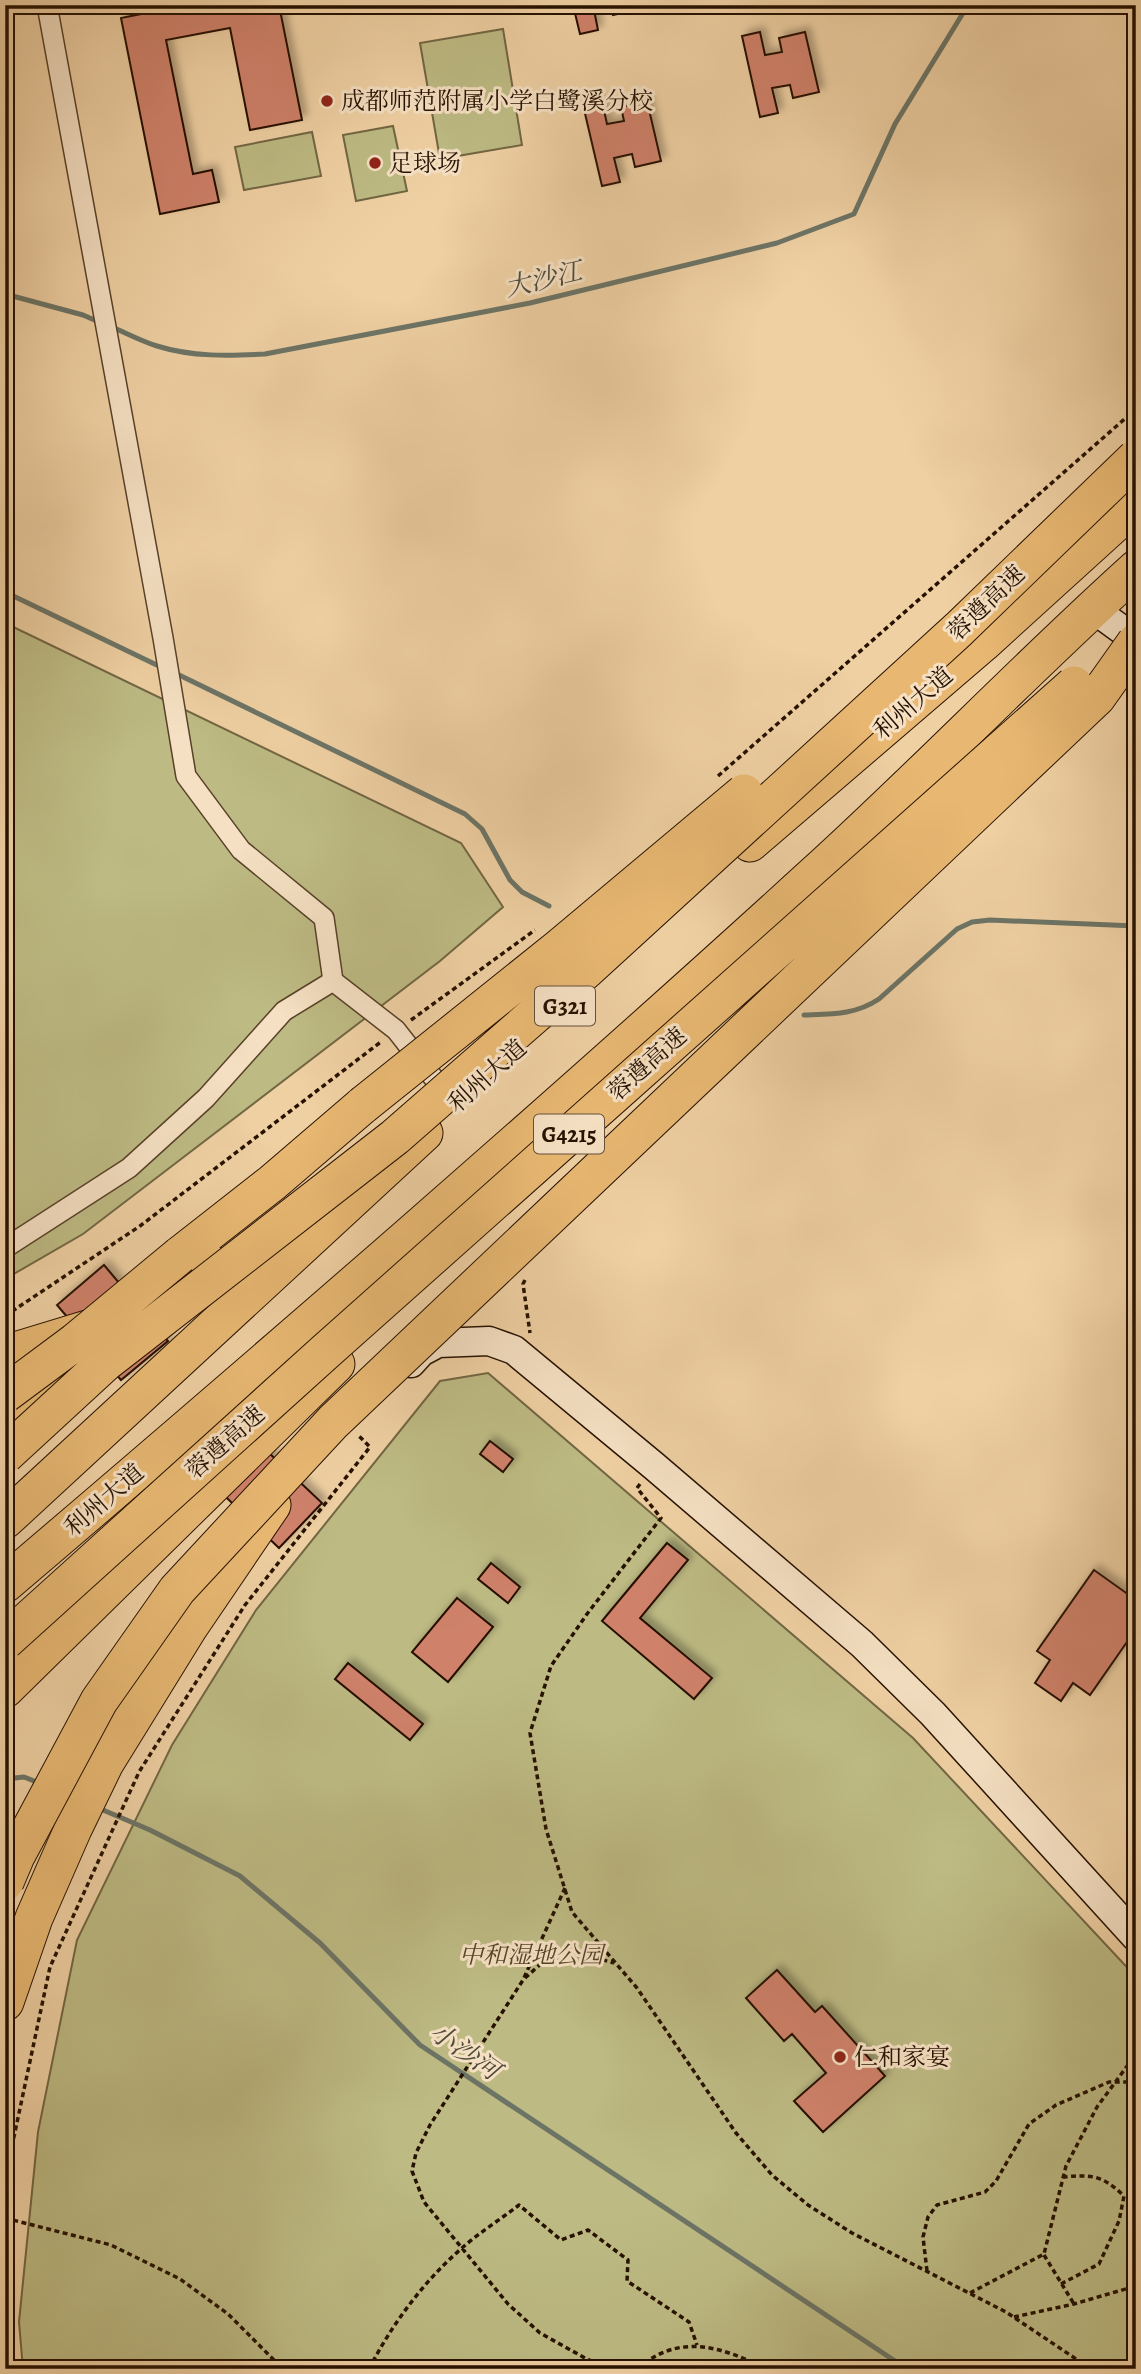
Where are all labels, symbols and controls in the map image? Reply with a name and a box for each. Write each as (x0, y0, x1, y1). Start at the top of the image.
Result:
place label: 成都师范附属小学白鹭溪分校 (341, 85, 653, 117)
marker: 成都师范附属小学白鹭溪分校 (319, 93, 335, 109)
place label: 足球场 (389, 147, 461, 179)
marker: 足球场 (367, 155, 383, 171)
water label: 大沙江 (501, 253, 589, 305)
street label: 蓉遵高速 (940, 558, 1032, 648)
street label: 利州大道 (866, 659, 960, 747)
road number: G321 (535, 987, 595, 1026)
street label: 蓉遵高速 (601, 1020, 693, 1108)
street label: 利州大道 (441, 1032, 533, 1120)
road number: G4215 (534, 1114, 604, 1154)
street label: 蓉遵高速 (179, 1398, 271, 1486)
street label: 利州大道 (57, 1456, 151, 1544)
park label: 中和湿地公园 (459, 1939, 607, 1971)
water label: 小沙河 (423, 2015, 510, 2090)
place label: 仁和家宴 (854, 2041, 950, 2073)
marker: 仁和家宴 (832, 2049, 848, 2065)

